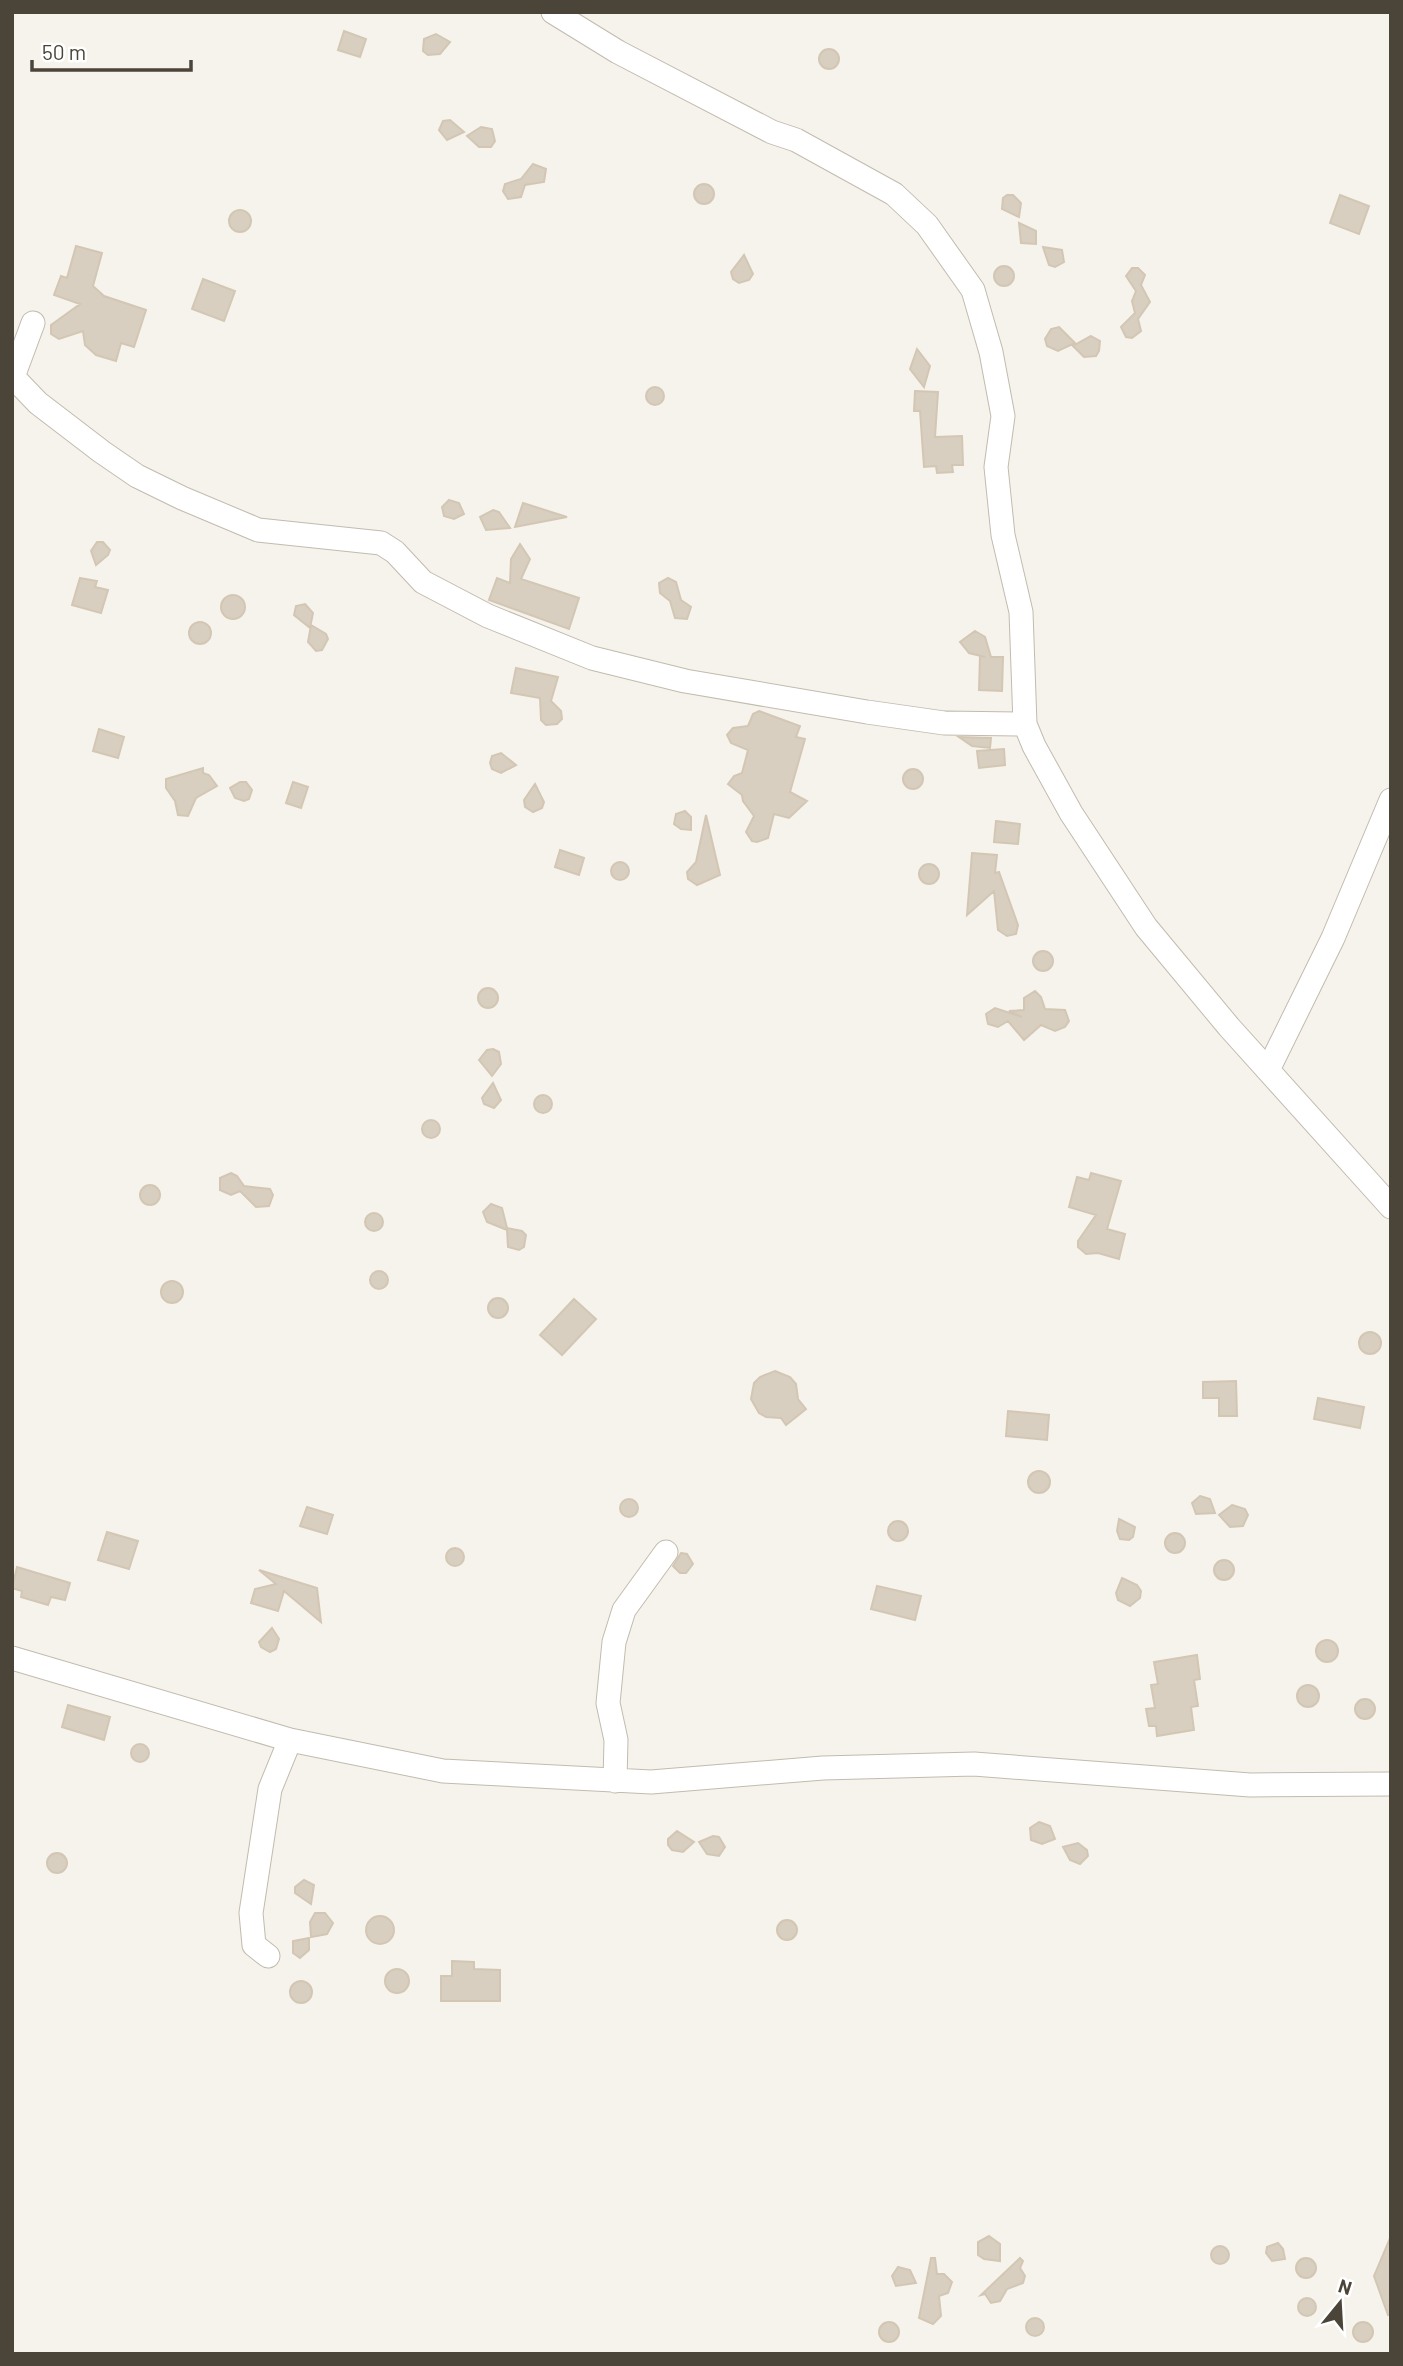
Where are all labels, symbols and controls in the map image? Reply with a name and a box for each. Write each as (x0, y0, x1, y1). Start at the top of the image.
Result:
scale bar (32, 28, 191, 72)
text: 50 m (42, 39, 86, 64)
north arrow (1305, 2268, 1375, 2338)
text: N (1336, 2273, 1355, 2299)

